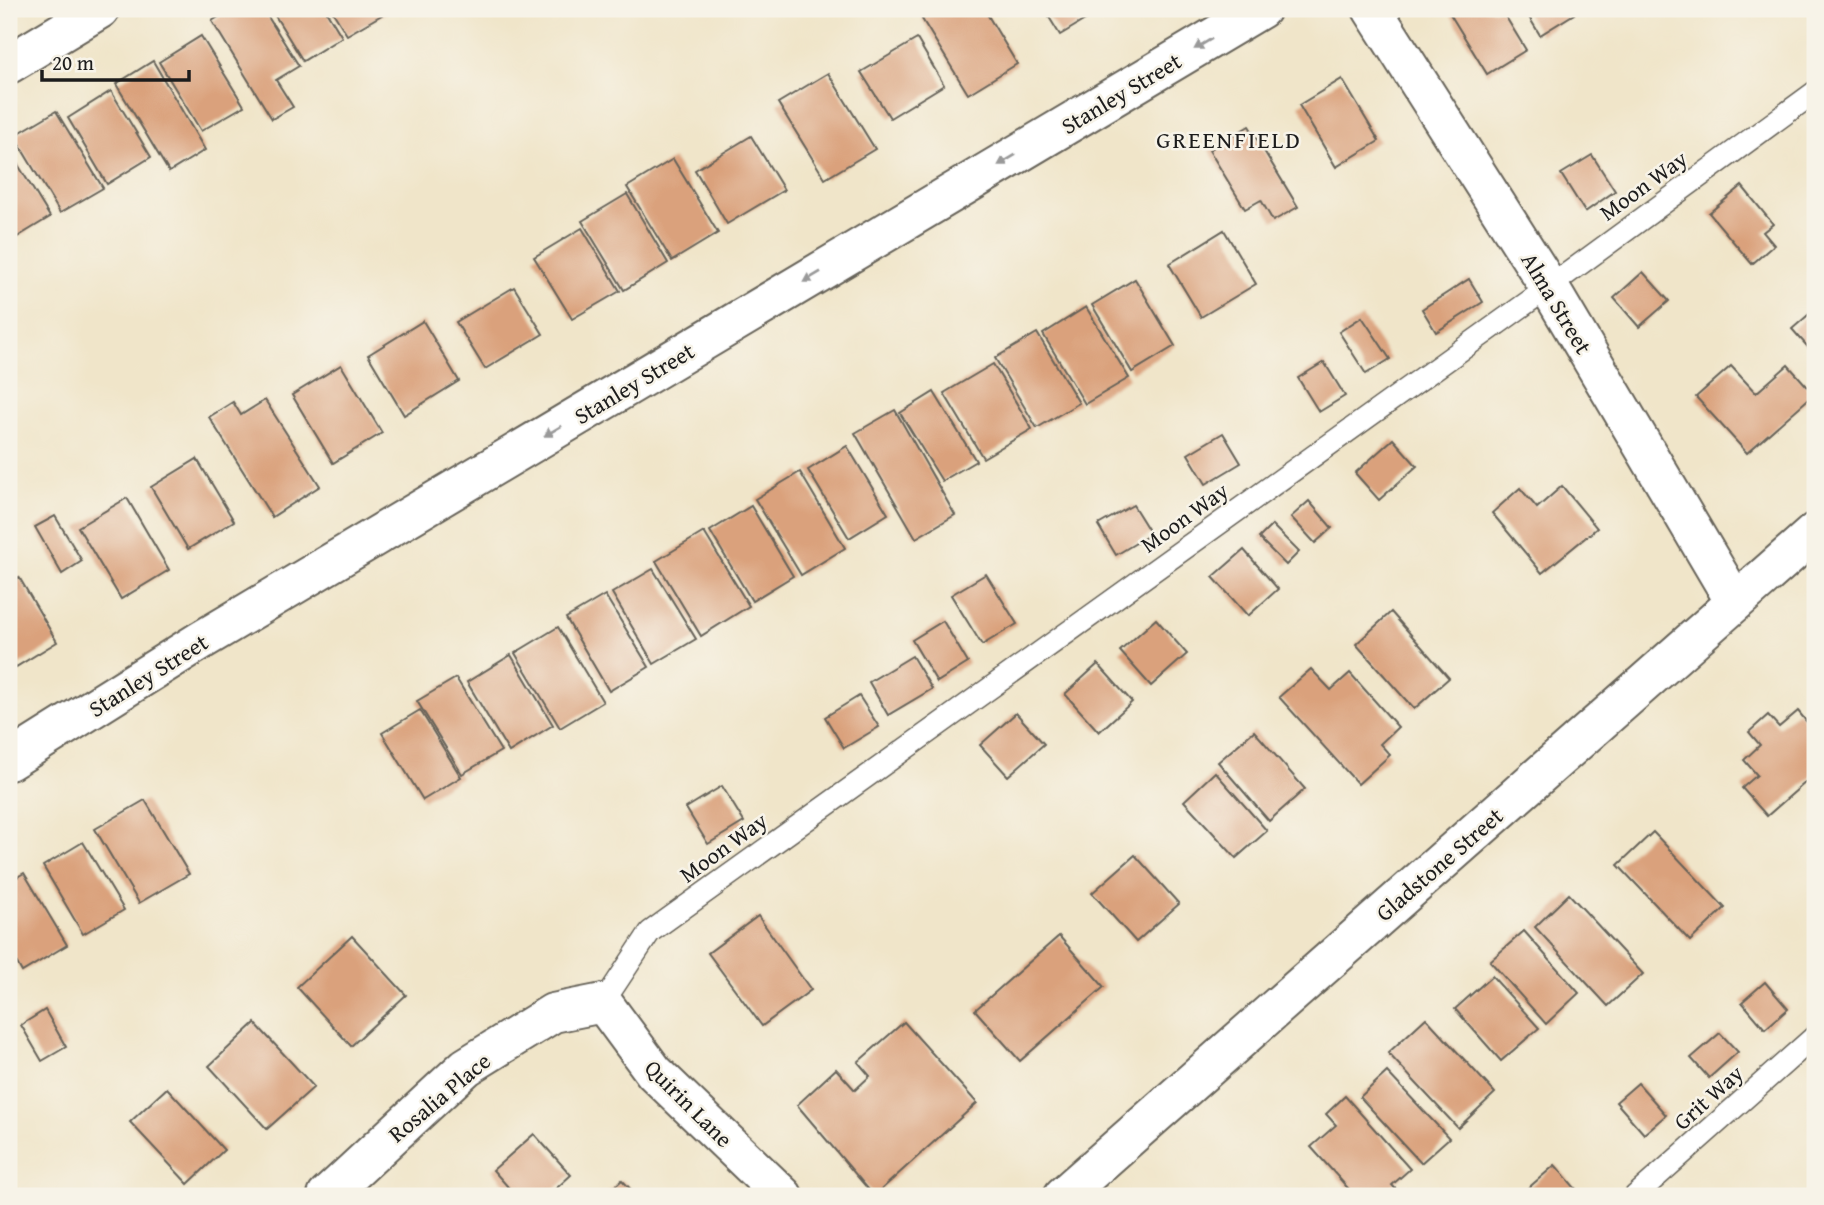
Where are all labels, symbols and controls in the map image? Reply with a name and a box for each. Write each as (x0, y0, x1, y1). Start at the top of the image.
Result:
one-way arrow (1193, 37, 1212, 50)
scale bar (42, 38, 189, 82)
street label: Stanley Street (1055, 44, 1187, 142)
text: 20 m (52, 47, 94, 78)
district label: GREENFIELD (1156, 122, 1302, 157)
street label: Moon Way (1592, 142, 1694, 228)
one-way arrow (998, 154, 1017, 167)
street label: Alma Street (1514, 246, 1600, 360)
one-way arrow (802, 270, 821, 283)
street label: Stanley Street (568, 334, 700, 432)
one-way arrow (544, 425, 563, 437)
street label: Moon Way (1133, 474, 1235, 560)
street label: Stanley Street (82, 625, 214, 725)
street label: Gladstone Street (1368, 799, 1510, 929)
street label: Moon Way (672, 804, 774, 890)
street label: Rosalia Place (381, 1044, 497, 1150)
street label: Quirin Lane (638, 1052, 740, 1154)
street label: Grit Way (1666, 1056, 1751, 1137)

